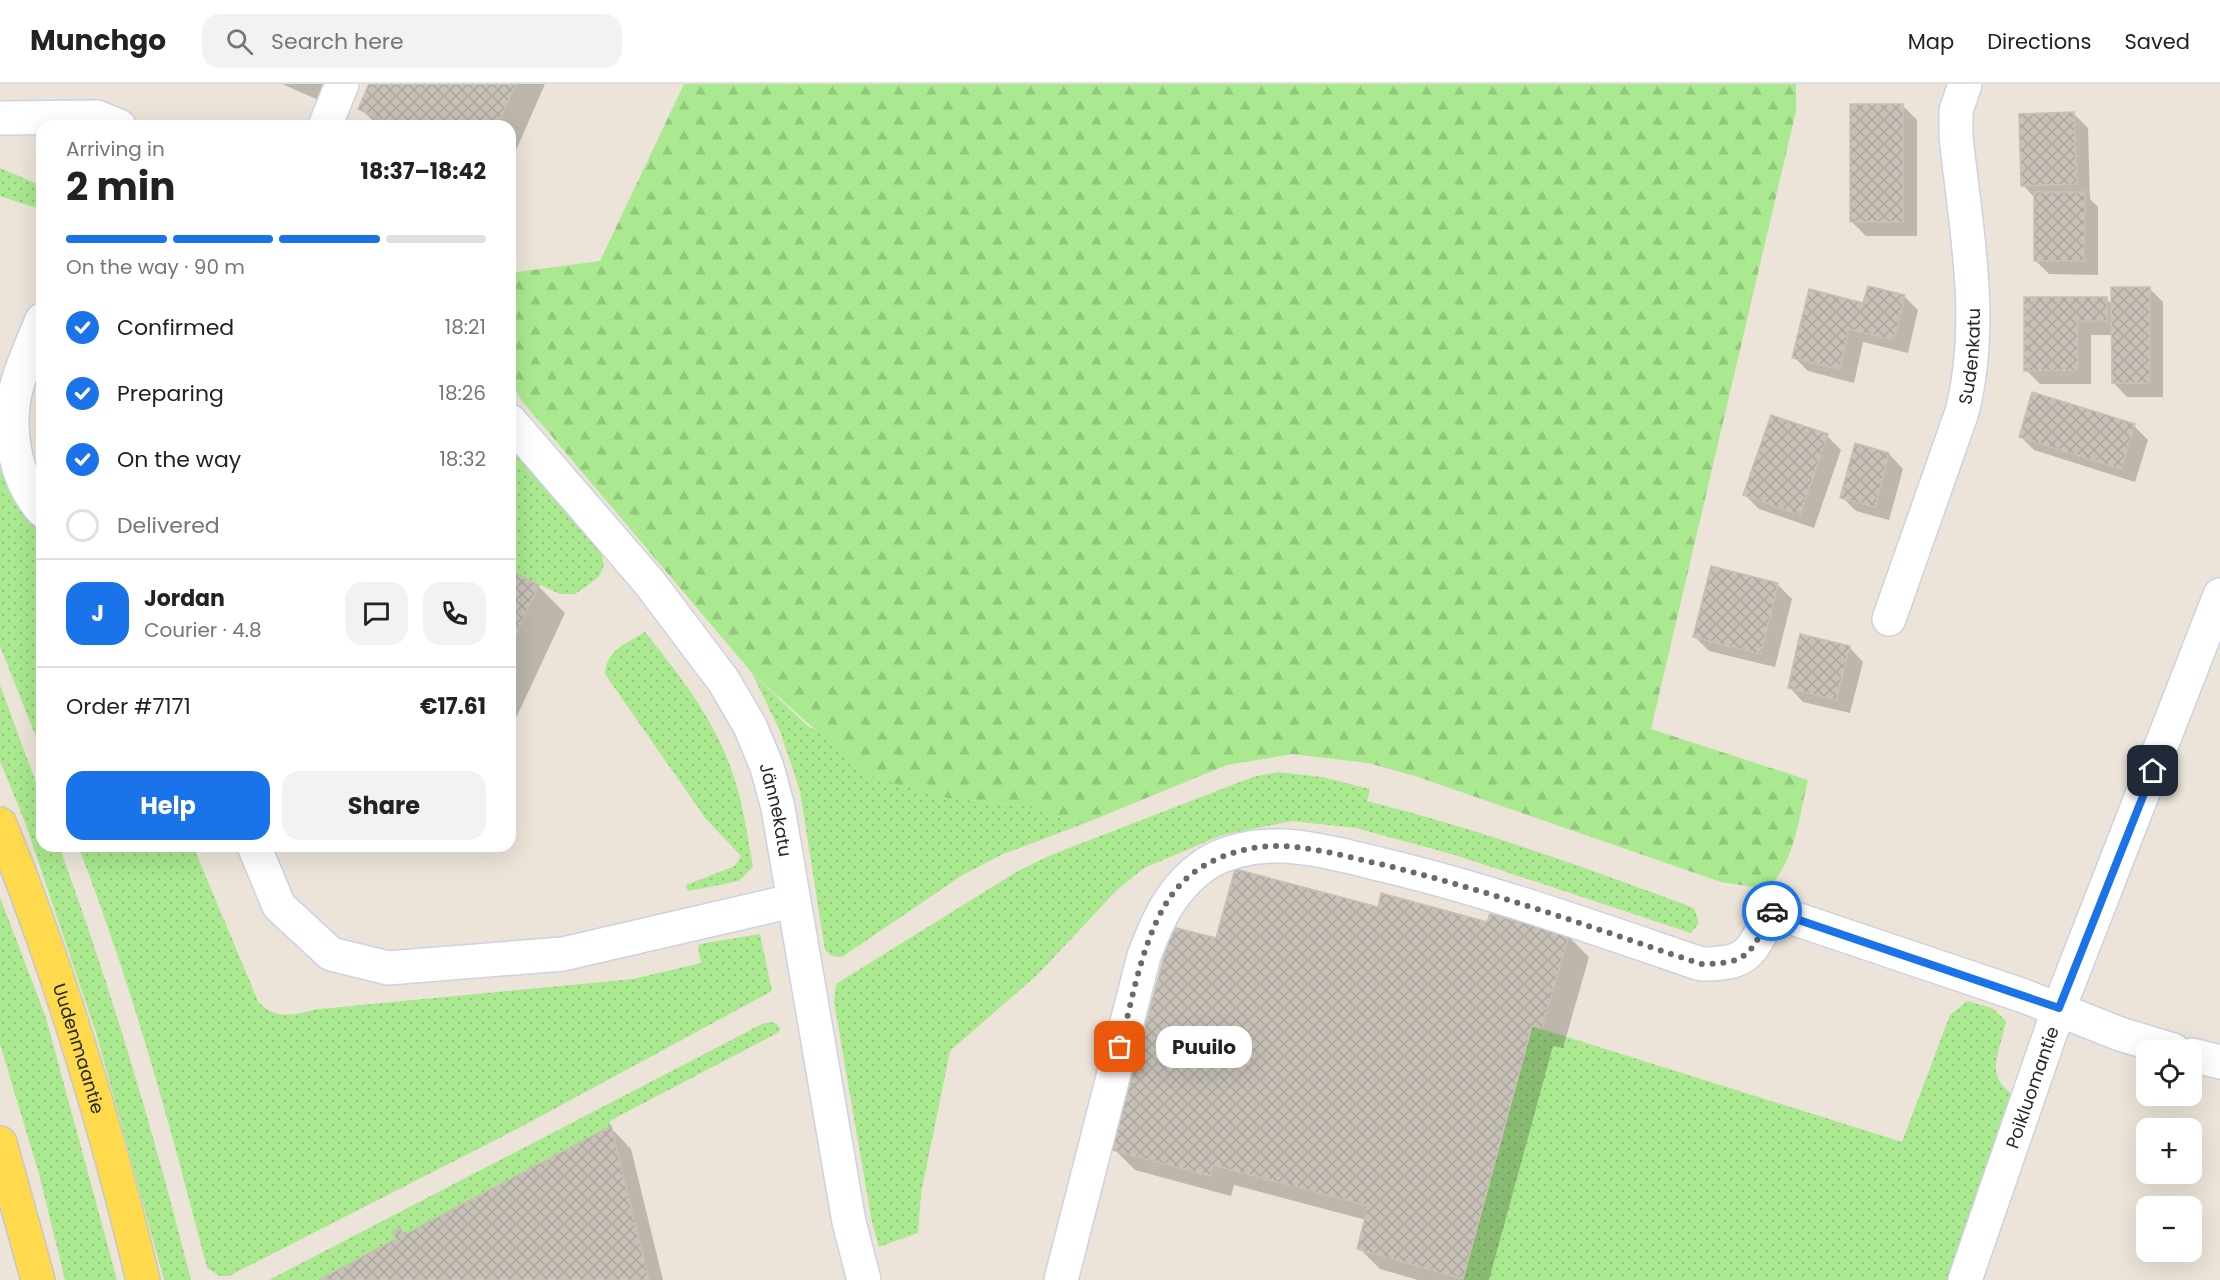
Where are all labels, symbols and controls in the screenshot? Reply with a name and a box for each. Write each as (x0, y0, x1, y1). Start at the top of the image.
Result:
search box (202, 14, 622, 68)
text: Munchgo (30, 21, 166, 60)
icon: search (223, 25, 256, 58)
text: Search here (271, 26, 404, 57)
text: Map (1908, 27, 1954, 56)
text: Directions (1987, 27, 2091, 56)
text: Saved (2124, 27, 2190, 56)
text: Arriving in (66, 135, 165, 163)
text: 18:37–18:42 (361, 156, 486, 187)
text: 2 min (66, 159, 176, 214)
text: On the way · 90 m (66, 253, 245, 281)
street label: Sudenkatu (1952, 308, 1985, 407)
icon: check (66, 311, 99, 344)
text: Confirmed (117, 312, 234, 343)
text: 18:21 (445, 313, 486, 341)
icon: check (66, 377, 99, 410)
text: Preparing (117, 378, 224, 409)
text: 18:26 (439, 379, 486, 407)
icon: check (66, 443, 99, 476)
text: On the way (117, 444, 241, 475)
text: 18:32 (439, 445, 486, 473)
text: Delivered (117, 510, 220, 541)
button: chat (345, 582, 408, 645)
button: phone (423, 582, 486, 645)
text: Jordan (144, 583, 225, 614)
text: J (91, 598, 104, 629)
text: Courier · 4.8 (144, 616, 262, 644)
text: Order #7171 (66, 691, 191, 722)
text: €17.61 (420, 691, 486, 722)
pin (2127, 745, 2178, 796)
icon: home (2136, 754, 2169, 787)
street label: Jännekatu (754, 760, 799, 858)
button: Help (66, 771, 270, 840)
button: Share (282, 771, 486, 840)
courier (1742, 881, 1802, 941)
icon: car (1756, 895, 1789, 928)
street label: Uudenmaantie (47, 980, 111, 1116)
pin (1094, 1021, 1145, 1072)
street label: Poikluomantie (1999, 1023, 2064, 1152)
callout: Puuilo (1156, 1026, 1252, 1068)
icon: bag (1103, 1030, 1136, 1063)
text: Puuilo (1172, 1033, 1236, 1061)
map controls (2136, 1040, 2202, 1262)
button: locate (2136, 1040, 2202, 1106)
button: + (2136, 1118, 2202, 1184)
button: − (2136, 1196, 2202, 1262)

